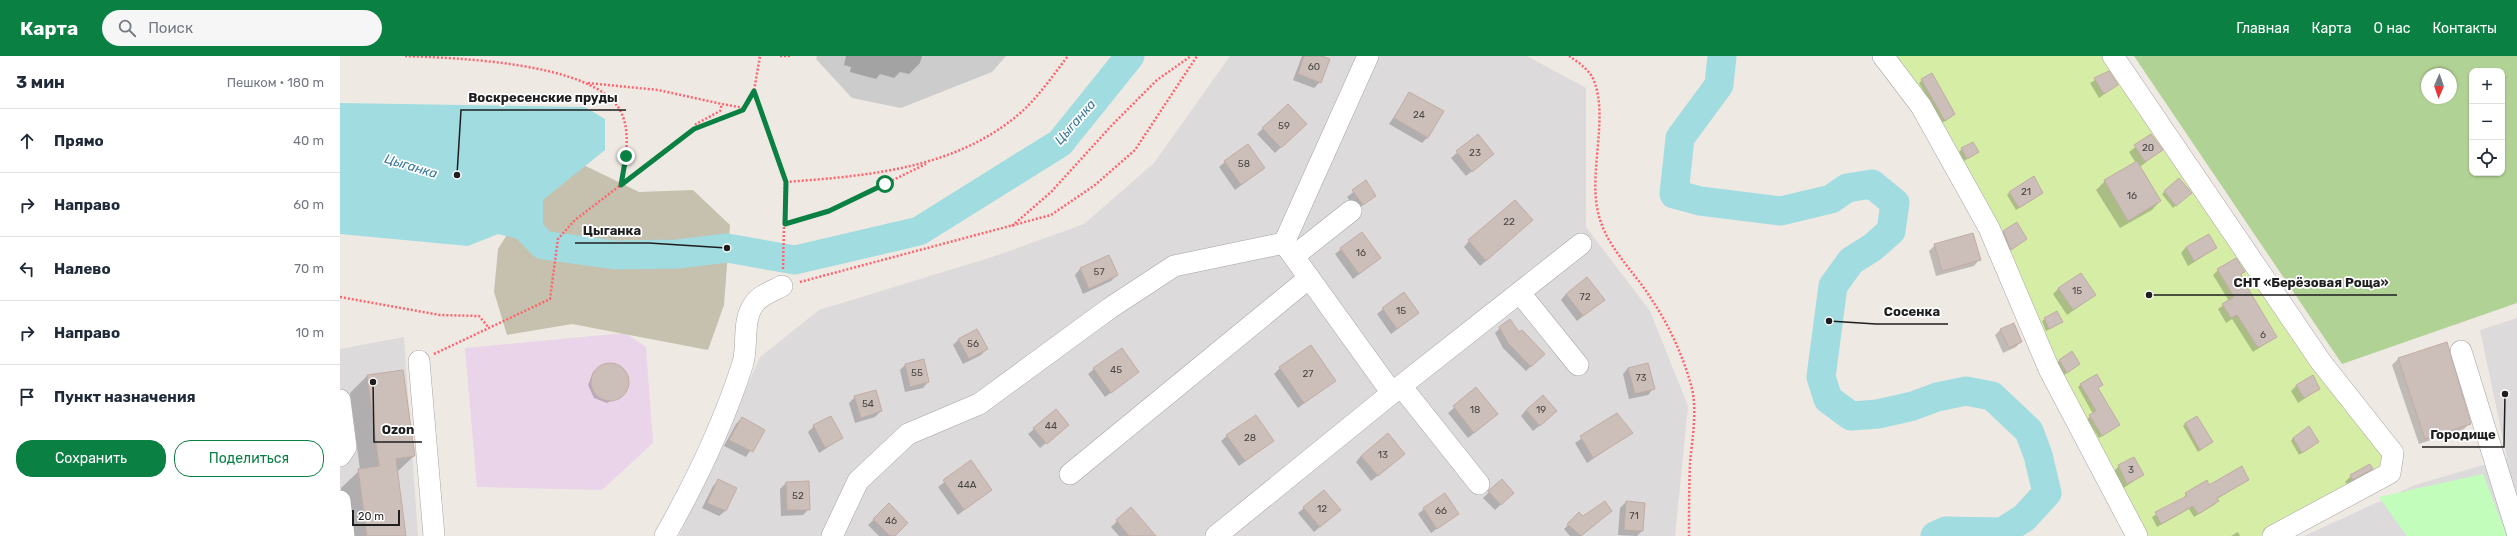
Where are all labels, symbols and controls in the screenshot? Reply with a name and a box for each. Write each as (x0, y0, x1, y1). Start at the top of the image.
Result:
search box (102, 10, 382, 46)
text: Карта (20, 17, 78, 40)
icon: search (116, 17, 138, 39)
text: Поиск (148, 19, 193, 37)
text: Главная (2236, 20, 2290, 37)
text: Карта (2312, 20, 2352, 37)
text: О нас (2374, 20, 2410, 37)
text: Контакты (2432, 20, 2497, 37)
house number: 60 (1308, 61, 1320, 73)
north arrow (2421, 68, 2457, 104)
map controls (2469, 68, 2505, 176)
button: + (2469, 68, 2505, 104)
text: 3 мин (16, 72, 65, 92)
text: Пешком · 180 m (227, 75, 324, 90)
callout: Воскресенские пруды (461, 85, 626, 110)
text: Воскресенские пруды (468, 90, 618, 105)
water label: Цыганка (1052, 96, 1099, 147)
button: − (2469, 104, 2505, 140)
house number: 24 (1413, 109, 1425, 121)
house number: 59 (1278, 120, 1290, 132)
icon: ahead (16, 130, 38, 152)
text: Прямо (54, 132, 104, 150)
text: 40 m (293, 133, 324, 148)
button: locate (2469, 140, 2505, 176)
house number: 20 (2142, 142, 2154, 154)
route end (617, 147, 635, 165)
house number: 23 (1469, 147, 1481, 159)
water label: Цыганка (383, 151, 440, 181)
house number: 58 (1238, 158, 1250, 170)
route start (876, 175, 894, 193)
house number: 21 (2021, 186, 2031, 198)
house number: 16 (2127, 190, 2137, 202)
icon: right (16, 194, 38, 216)
text: Направо (54, 196, 120, 214)
text: 60 m (293, 197, 324, 212)
house number: 22 (1503, 216, 1515, 228)
callout: Цыганка (575, 218, 649, 243)
text: Цыганка (583, 223, 641, 238)
house number: 16 (1356, 247, 1366, 259)
icon: left (16, 258, 38, 280)
text: Налево (54, 260, 111, 278)
text: 70 m (294, 261, 324, 276)
house number: 57 (1093, 266, 1105, 278)
callout: СНТ «Берёзовая Роща» (2226, 270, 2397, 295)
text: СНТ «Берёзовая Роща» (2234, 275, 2389, 290)
house number: 15 (2072, 285, 2082, 297)
house number: 72 (1580, 291, 1591, 303)
callout: Сосенка (1876, 299, 1948, 324)
text: Сосенка (1884, 304, 1940, 319)
house number: 15 (1396, 305, 1406, 317)
icon: right (16, 322, 38, 344)
text: Направо (54, 324, 120, 342)
text: 10 m (295, 325, 324, 340)
house number: 6 (2260, 329, 2266, 341)
house number: 56 (967, 338, 979, 350)
house number: 45 (1110, 364, 1122, 376)
house number: 55 (911, 367, 923, 379)
house number: 27 (1303, 368, 1314, 380)
house number: 73 (1635, 372, 1647, 384)
icon: arrive (16, 386, 38, 408)
text: Пункт назначения (54, 388, 196, 406)
house number: 54 (862, 398, 874, 410)
house number: 18 (1470, 404, 1480, 416)
house number: 19 (1536, 404, 1546, 416)
callout: Ozon (374, 417, 422, 442)
house number: 44 (1045, 420, 1057, 432)
text: Ozon (382, 422, 414, 437)
callout: Городище (2422, 422, 2504, 447)
text: Городище (2430, 427, 2496, 442)
house number: 28 (1244, 432, 1256, 444)
button: Сохранить (16, 440, 166, 477)
button: Поделиться (174, 440, 324, 477)
house number: 13 (1378, 449, 1388, 461)
house number: 3 (2128, 464, 2134, 476)
house number: 44А (957, 479, 977, 491)
house number: 52 (792, 490, 804, 502)
house number: 12 (1317, 503, 1327, 515)
house number: 66 (1435, 505, 1447, 517)
scale bar (352, 508, 400, 527)
text: 20 m (358, 510, 384, 523)
house number: 71 (1629, 510, 1639, 522)
house number: 46 (885, 515, 897, 527)

